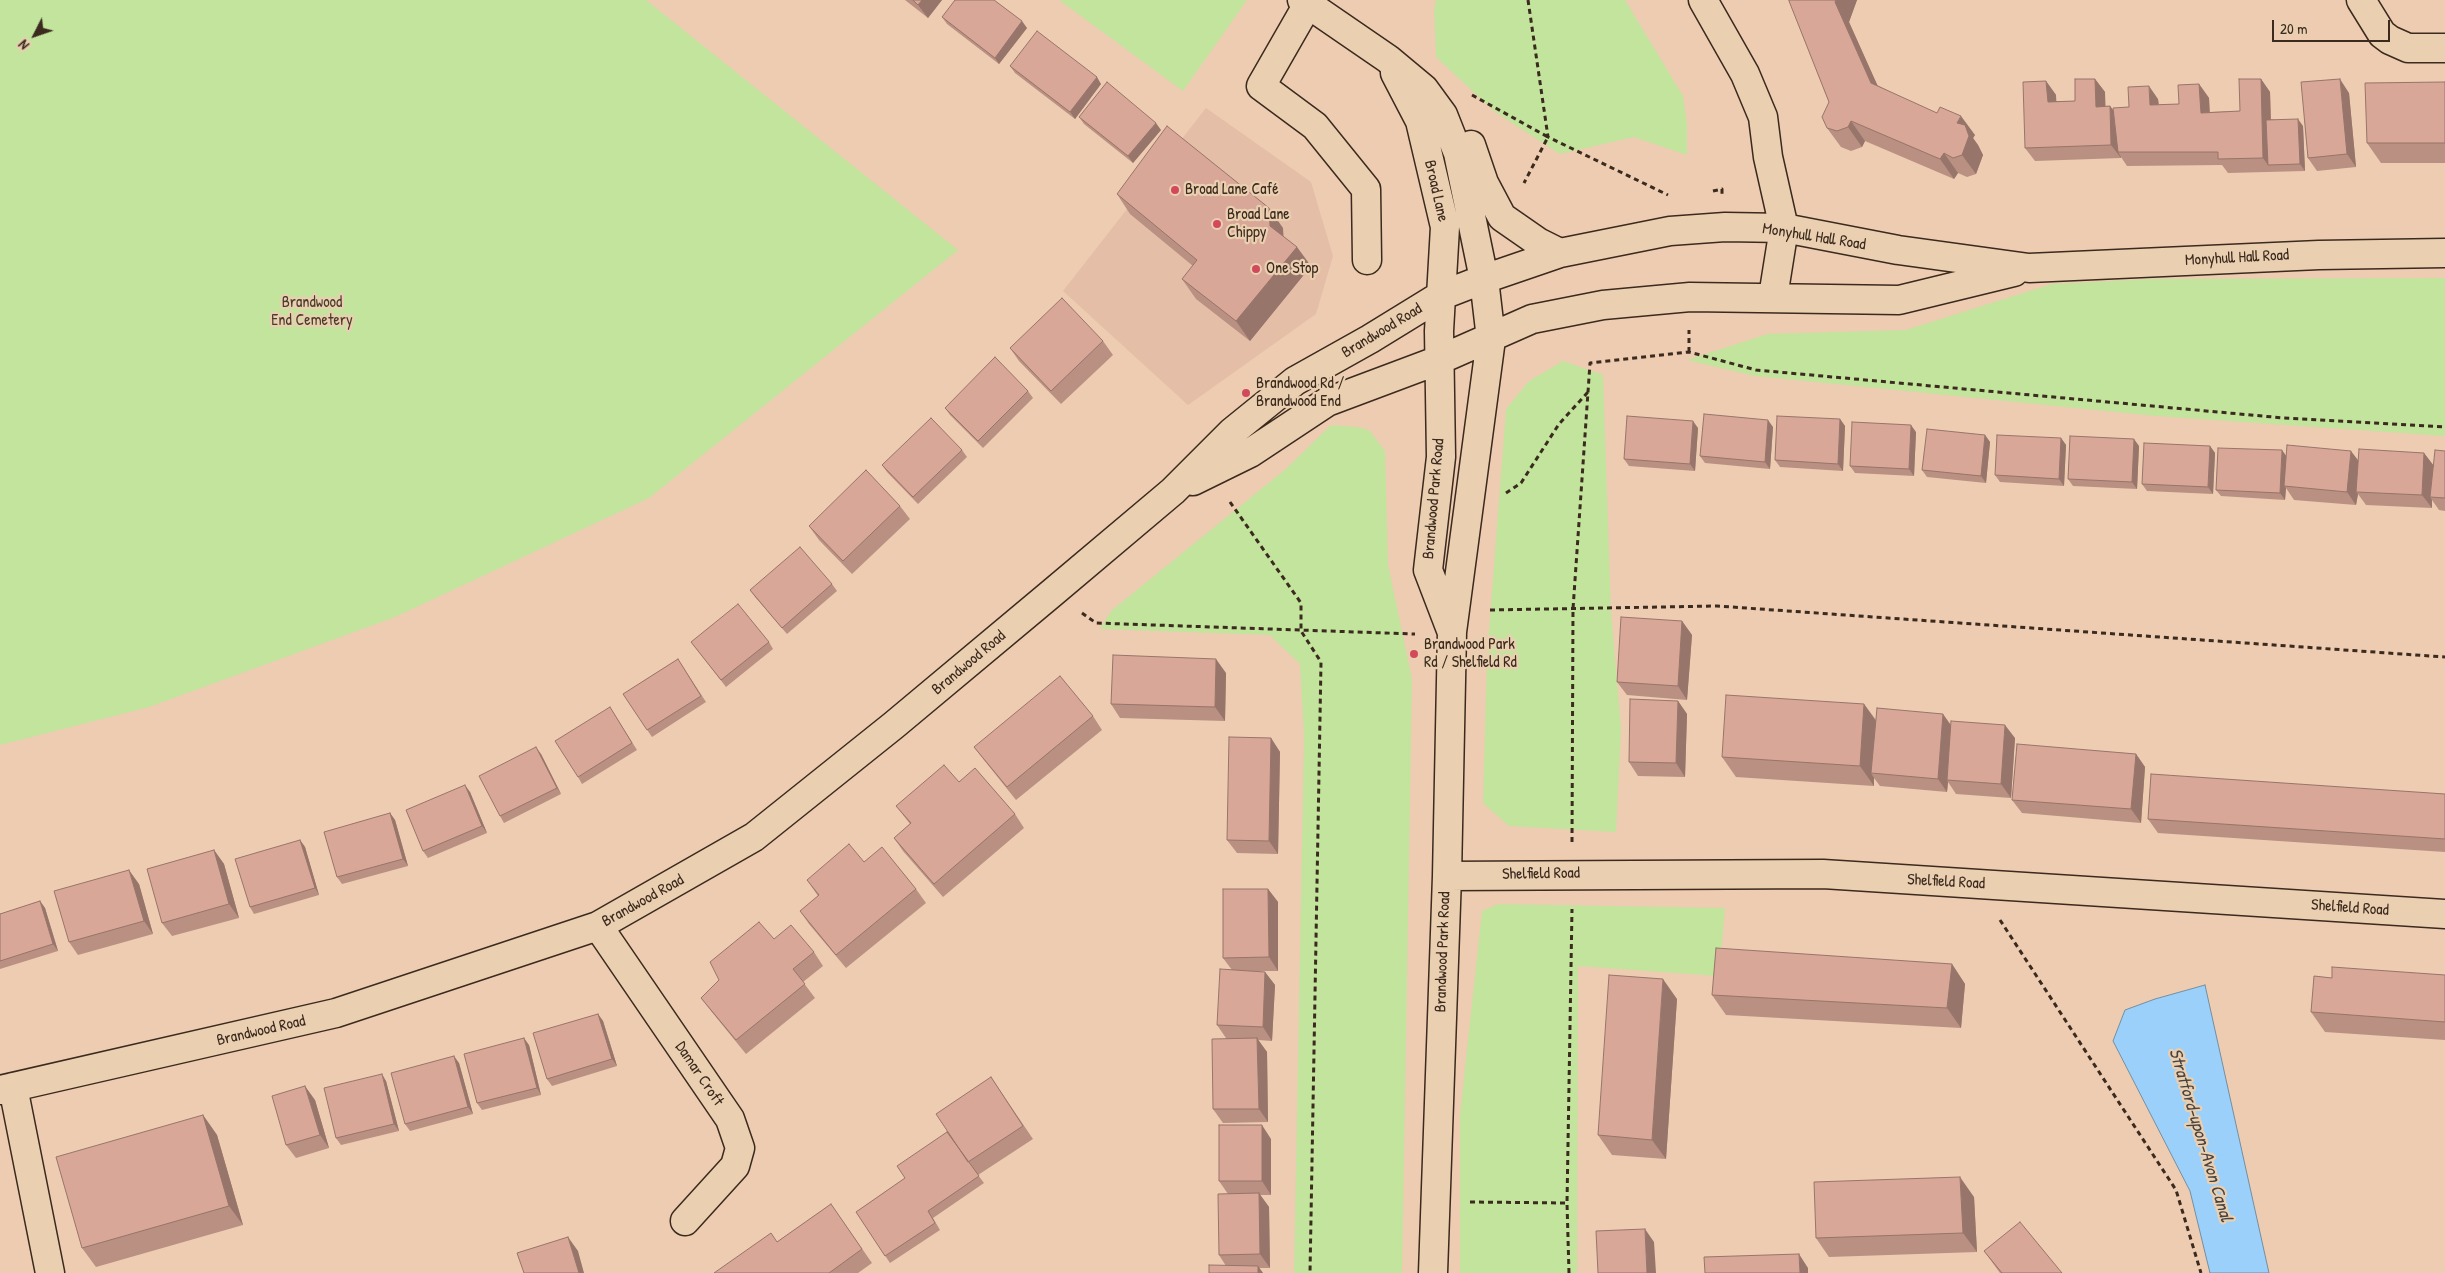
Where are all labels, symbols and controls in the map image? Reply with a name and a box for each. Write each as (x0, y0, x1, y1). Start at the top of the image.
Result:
north arrow (10, 10, 60, 60)
scale bar (2275, 10, 2392, 42)
text: 20 m (2280, 18, 2307, 39)
text: N (14, 36, 33, 54)
street label: Broad Lane (1420, 158, 1452, 224)
place label: Broad Lane Café (1185, 180, 1279, 200)
marker: Broad Lane Café (1169, 184, 1181, 196)
place label: Broad Lane Chippy (1227, 205, 1290, 243)
marker: Broad Lane Chippy (1211, 218, 1223, 230)
street label: Monyhull Hall Road (1761, 219, 1867, 255)
street label: Monyhull Hall Road (2184, 246, 2290, 270)
place label: One Stop (1266, 259, 1318, 279)
marker: One Stop (1250, 263, 1262, 275)
park label: Brandwood End Cemetery (271, 293, 353, 331)
street label: Brandwood Road (1338, 299, 1426, 363)
place label: Brandwood Rd / Brandwood End (1256, 374, 1344, 412)
marker: Brandwood Rd / Brandwood End (1240, 387, 1252, 399)
street label: Brandwood Park Road (1419, 438, 1449, 560)
street label: Brandwood Road (928, 627, 1010, 699)
place label: Brandwood Park Rd / Shelfield Rd (1424, 635, 1517, 673)
marker: Brandwood Park Rd / Shelfield Rd (1408, 648, 1420, 660)
street label: Shelfield Road (1502, 864, 1580, 884)
street label: Shelfield Road (1907, 870, 1985, 894)
street label: Brandwood Road (599, 871, 687, 931)
street label: Brandwood Park Road (1431, 891, 1455, 1013)
street label: Shelfield Road (2310, 896, 2390, 920)
street label: Brandwood Road (215, 1011, 307, 1051)
street label: Damar Croft (670, 1038, 728, 1110)
water label: Stratford-upon-Avon Canal (2163, 1046, 2237, 1224)

